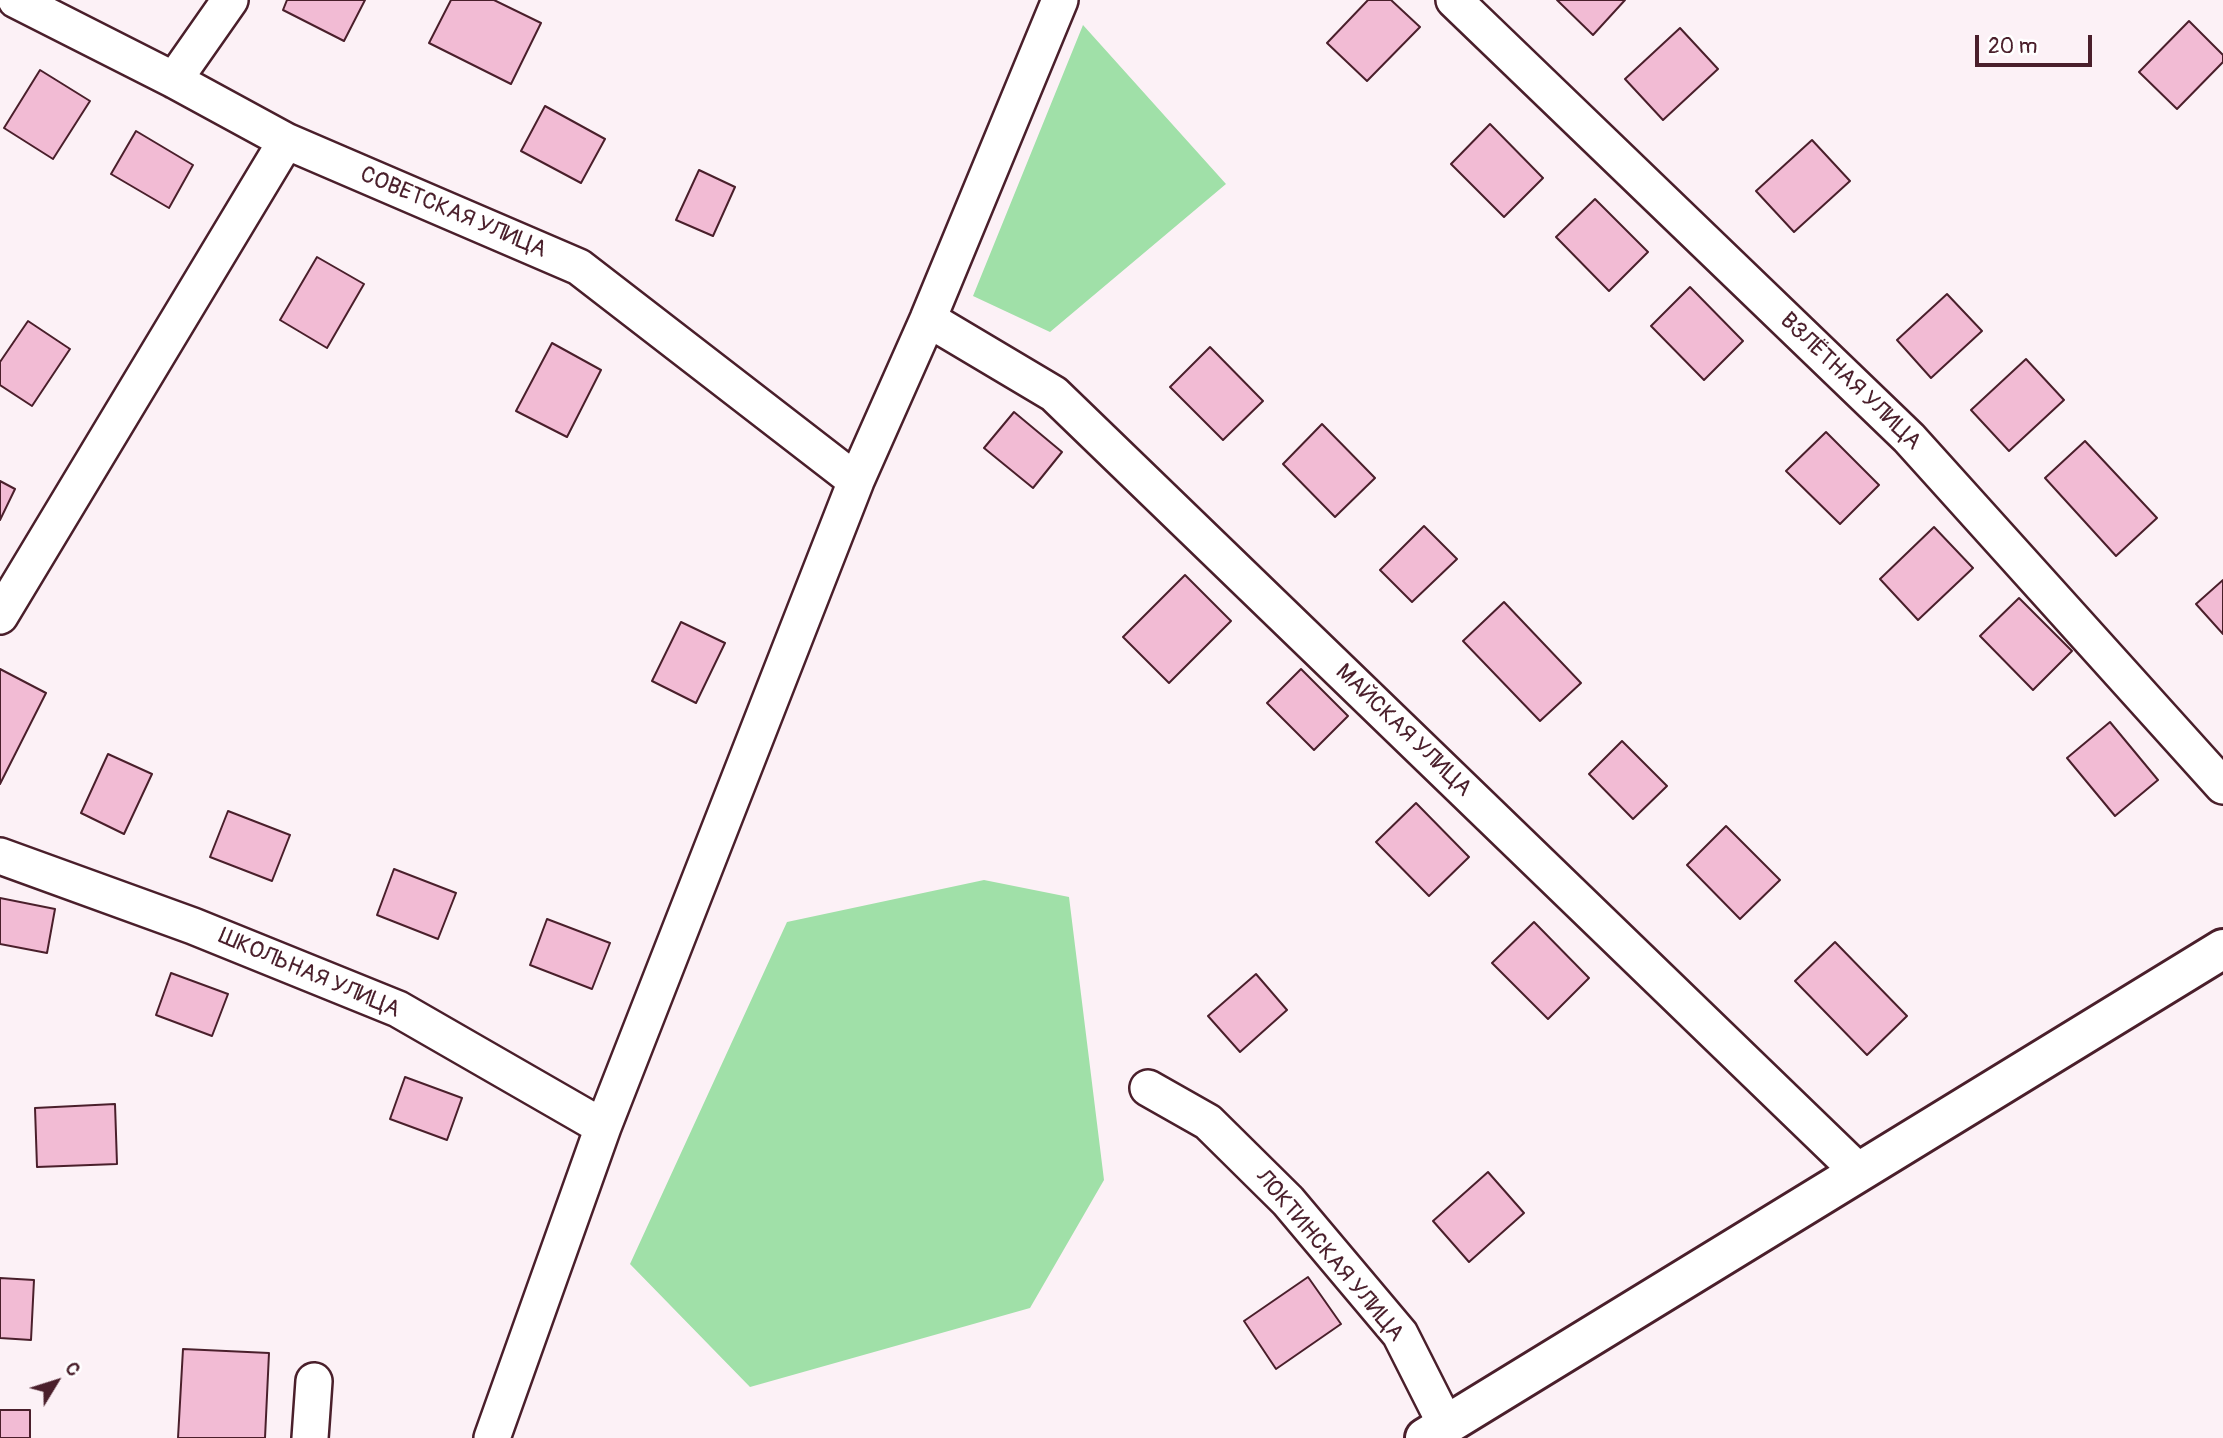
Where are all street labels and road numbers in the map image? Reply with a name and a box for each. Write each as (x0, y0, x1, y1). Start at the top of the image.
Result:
street label: СОВЕТСКАЯ УЛИЦА (356, 161, 550, 265)
street label: ВЗЛЁТНАЯ УЛИЦА (1774, 308, 1926, 456)
street label: МАЙСКАЯ УЛИЦА (1329, 659, 1477, 803)
street label: ШКОЛЬНАЯ УЛИЦА (214, 923, 404, 1025)
street label: ЛОКТИНСКАЯ УЛИЦА (1249, 1164, 1409, 1348)

